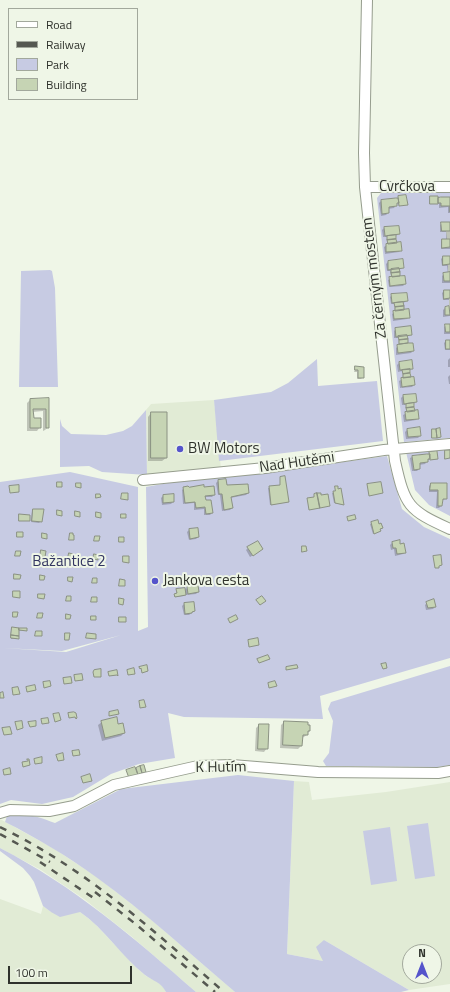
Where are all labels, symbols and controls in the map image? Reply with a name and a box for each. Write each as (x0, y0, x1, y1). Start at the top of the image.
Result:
legend (8, 8, 138, 100)
text: Road (46, 15, 72, 34)
text: Railway (46, 35, 86, 54)
text: Park (46, 55, 69, 74)
text: Building (46, 75, 87, 94)
street label: Cvrčkova (379, 178, 435, 196)
street label: Za černým mostem (359, 216, 391, 340)
place label: BW Motors (188, 440, 260, 458)
marker: BW Motors (175, 444, 185, 454)
street label: Nad Hutěmi (258, 449, 336, 477)
park label: Bažantice 2 (32, 553, 106, 571)
place label: Jankova cesta (163, 572, 249, 590)
marker: Jankova cesta (150, 576, 160, 586)
street label: K Hutím (195, 759, 247, 777)
north arrow (402, 944, 442, 984)
text: N (418, 945, 426, 961)
scale bar (10, 958, 134, 984)
text: 100 m (15, 963, 48, 982)

